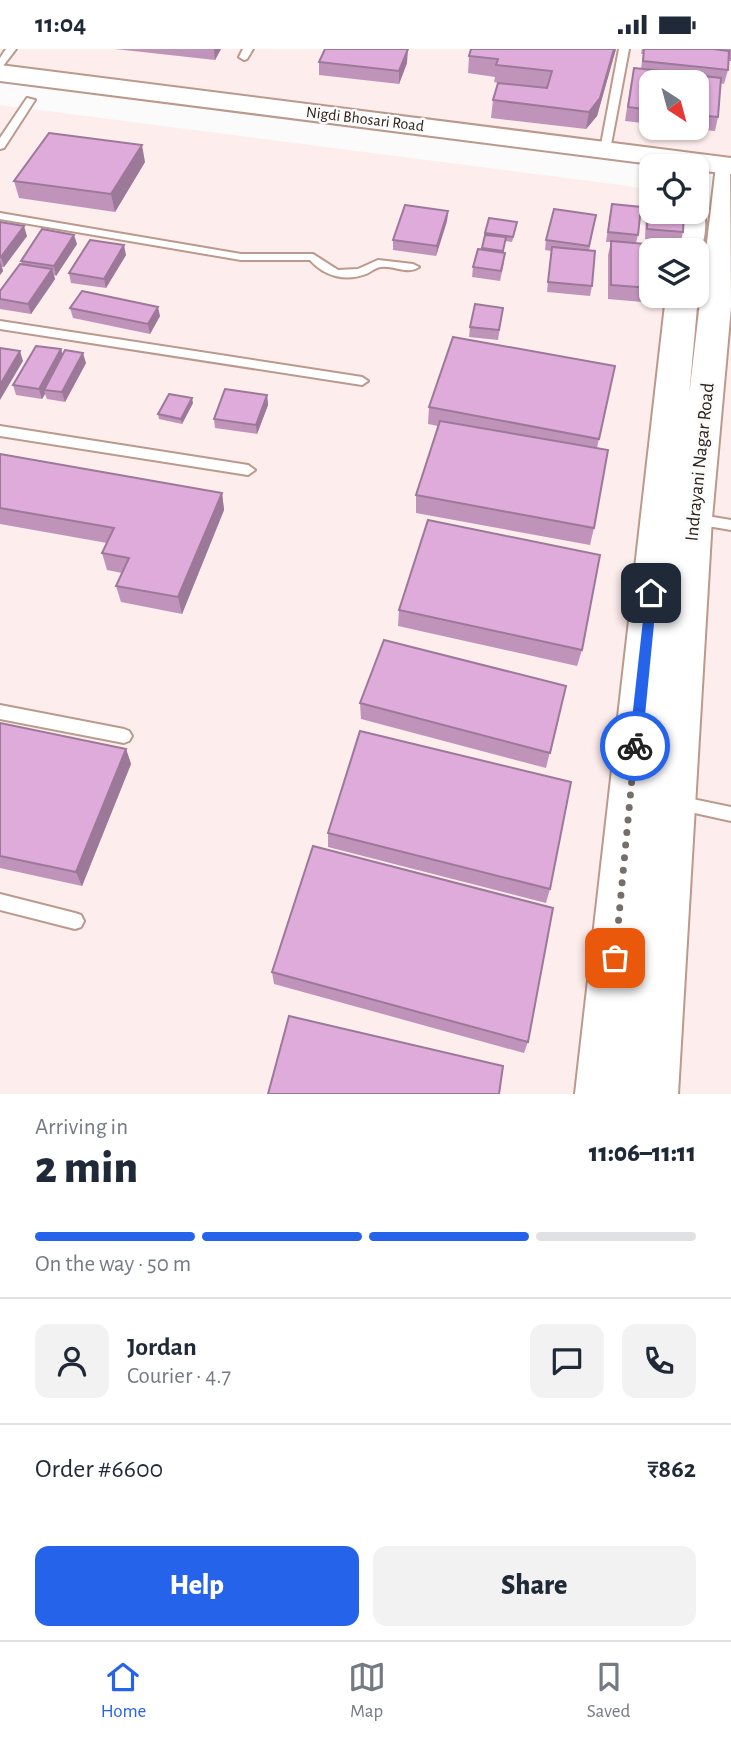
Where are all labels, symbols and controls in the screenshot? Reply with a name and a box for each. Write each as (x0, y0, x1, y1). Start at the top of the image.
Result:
text: 11:04 (35, 11, 86, 37)
north arrow (639, 70, 709, 140)
map controls (639, 70, 709, 308)
street label: Nigdi Bhosari Road (305, 104, 425, 134)
button: locate (639, 154, 709, 224)
button: layers (639, 238, 709, 308)
street label: Indrayani Nagar Road (682, 382, 718, 542)
pin (621, 563, 681, 623)
icon: home (632, 574, 670, 612)
courier (600, 711, 670, 781)
icon: bike (616, 727, 654, 765)
pin (585, 928, 645, 988)
icon: bag (596, 939, 634, 977)
text: Arriving in (35, 1116, 128, 1139)
text: 11:06–11:11 (589, 1140, 696, 1166)
text: 2 min (35, 1145, 138, 1191)
text: On the way · 50 m (35, 1253, 191, 1276)
button: person (35, 1324, 109, 1398)
button: chat (530, 1324, 604, 1398)
button: phone (622, 1324, 696, 1398)
text: Jordan (127, 1334, 197, 1360)
text: Courier · 4.7 (127, 1365, 231, 1388)
text: Order #6600 (35, 1456, 163, 1482)
text: ₹862 (647, 1456, 696, 1482)
button: Help (35, 1546, 359, 1626)
button: Share (373, 1546, 696, 1626)
tab: Home (101, 1658, 146, 1723)
tab: Map (348, 1658, 386, 1723)
tab: Saved (587, 1658, 630, 1723)

